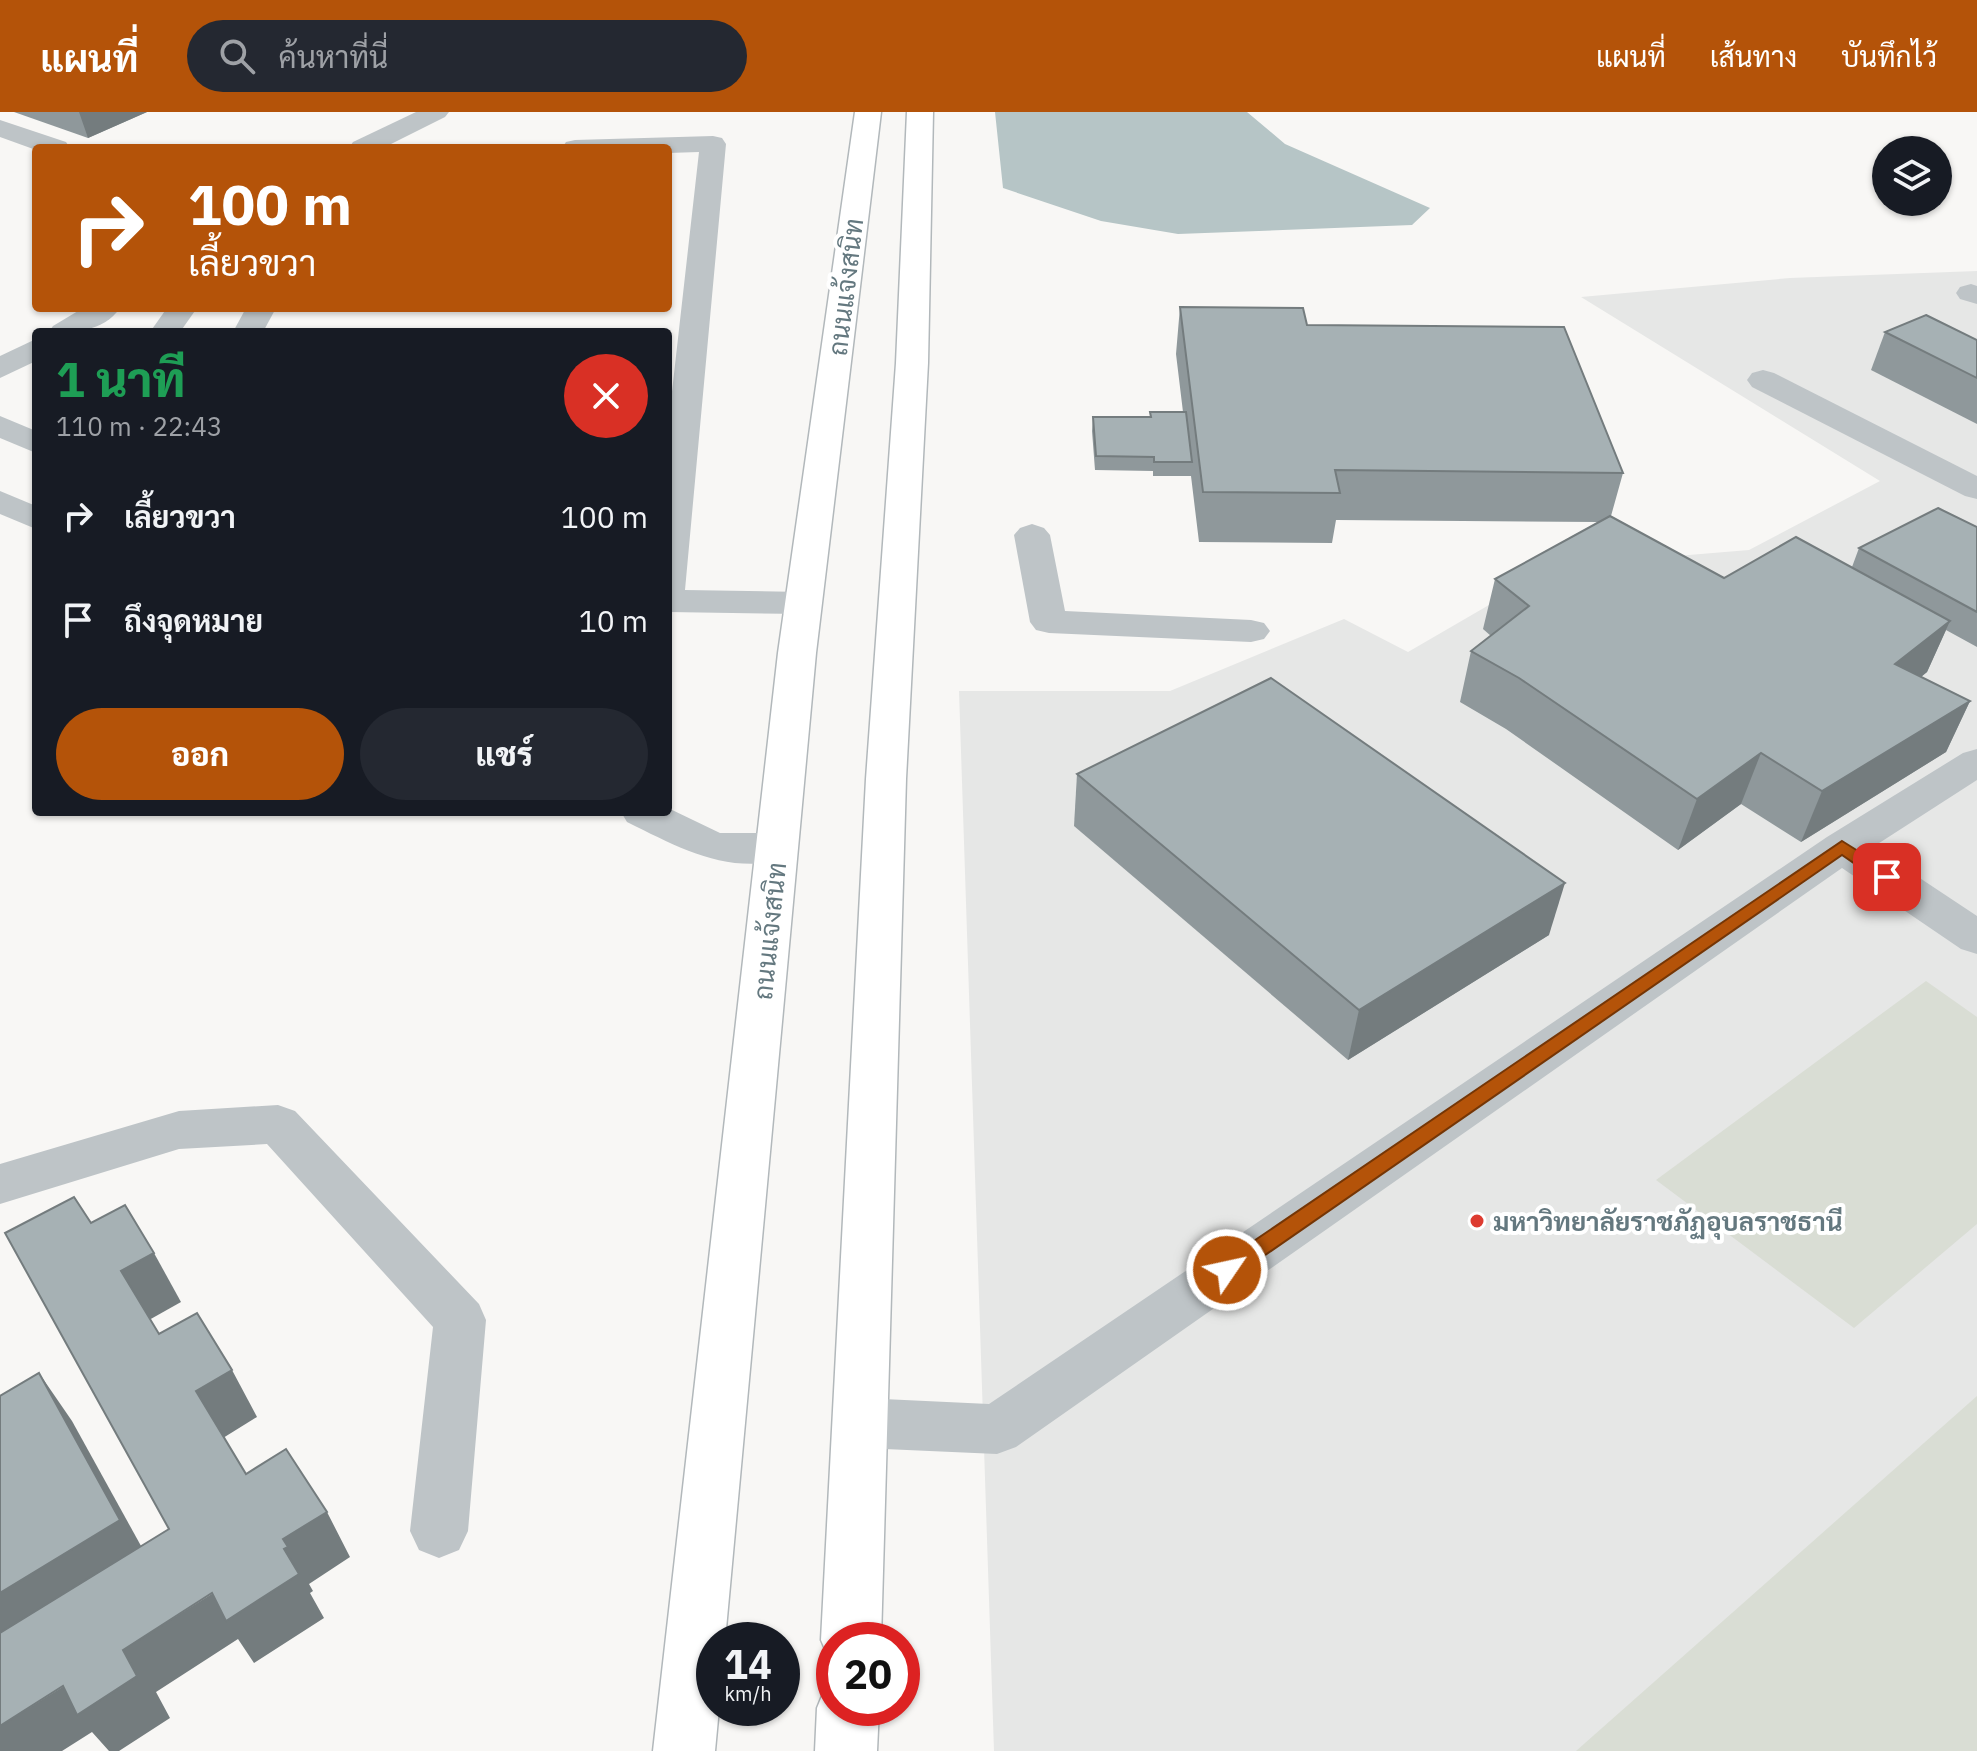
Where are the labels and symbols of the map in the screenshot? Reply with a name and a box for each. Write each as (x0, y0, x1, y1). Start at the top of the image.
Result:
street label: ถนนแจ้งสนิท (820, 216, 870, 358)
pin (1853, 843, 1921, 911)
street label: ถนนแจ้งสนิท (745, 860, 793, 1002)
place label: มหาวิทยาลัยราชภัฏอุบลราชธานี (1493, 1204, 1843, 1240)
marker: มหาวิทยาลัยราชภัฏอุบลราชธานี (1468, 1212, 1486, 1230)
position arrow (1185, 1228, 1269, 1312)
speed limit sign: 20 (816, 1622, 920, 1726)

